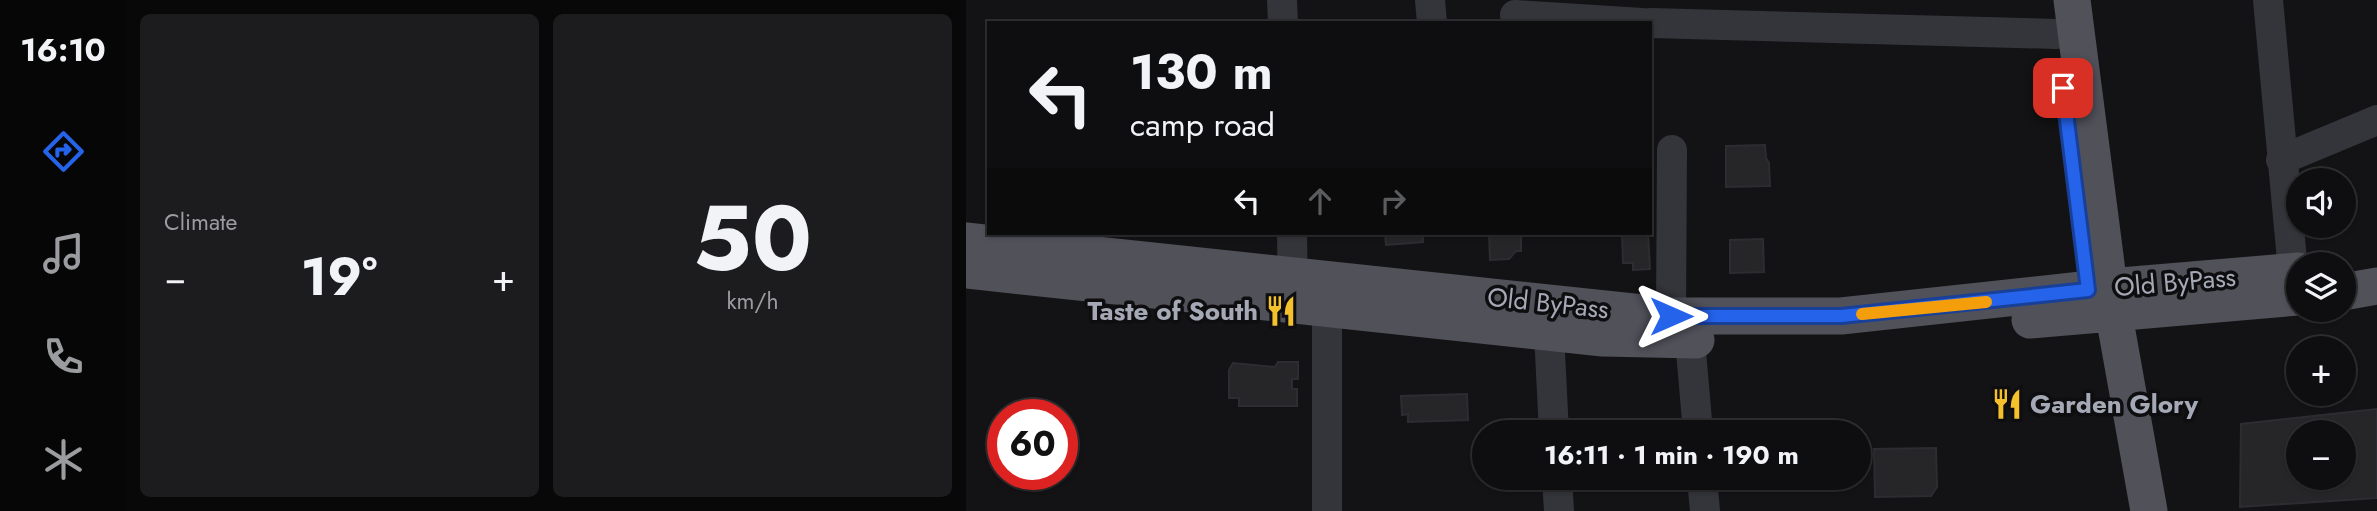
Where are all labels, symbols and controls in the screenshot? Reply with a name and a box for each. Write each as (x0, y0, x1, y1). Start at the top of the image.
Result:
text: 16:10 (20, 27, 106, 73)
text: 130 m (1130, 37, 1273, 107)
icon: left (1015, 49, 1106, 140)
pin (2033, 58, 2093, 118)
icon: arrive (2044, 69, 2082, 107)
text: camp road (1130, 102, 1275, 148)
icon: directions (39, 127, 88, 176)
map controls (2286, 168, 2356, 490)
button: sound (2286, 168, 2356, 238)
text: 50 (693, 173, 812, 304)
icon: left (1228, 182, 1266, 220)
icon: ahead (1301, 182, 1339, 220)
icon: right (1374, 182, 1412, 220)
text: Climate (164, 205, 237, 239)
icon: music (39, 229, 88, 278)
text: 19° (301, 239, 377, 315)
text: − (164, 250, 186, 305)
text: + (492, 250, 515, 305)
button: layers (2286, 252, 2356, 322)
street label: Old ByPass (2113, 258, 2237, 306)
street label: Old ByPass (1485, 278, 1611, 328)
position arrow (1634, 279, 1708, 353)
text: km/h (727, 284, 778, 318)
place label: Taste of South (1087, 292, 1258, 330)
restaurant icon: Taste of South (1264, 294, 1298, 328)
icon: phone (39, 332, 88, 381)
button: + (2286, 336, 2356, 406)
place label: Garden Glory (2030, 385, 2199, 423)
restaurant icon: Garden Glory (1990, 387, 2024, 421)
speed limit sign: 60 (987, 399, 1078, 490)
button: − (2286, 420, 2356, 490)
icon: climate (39, 435, 88, 484)
text: 16:11 · 1 min · 190 m (1544, 436, 1799, 474)

